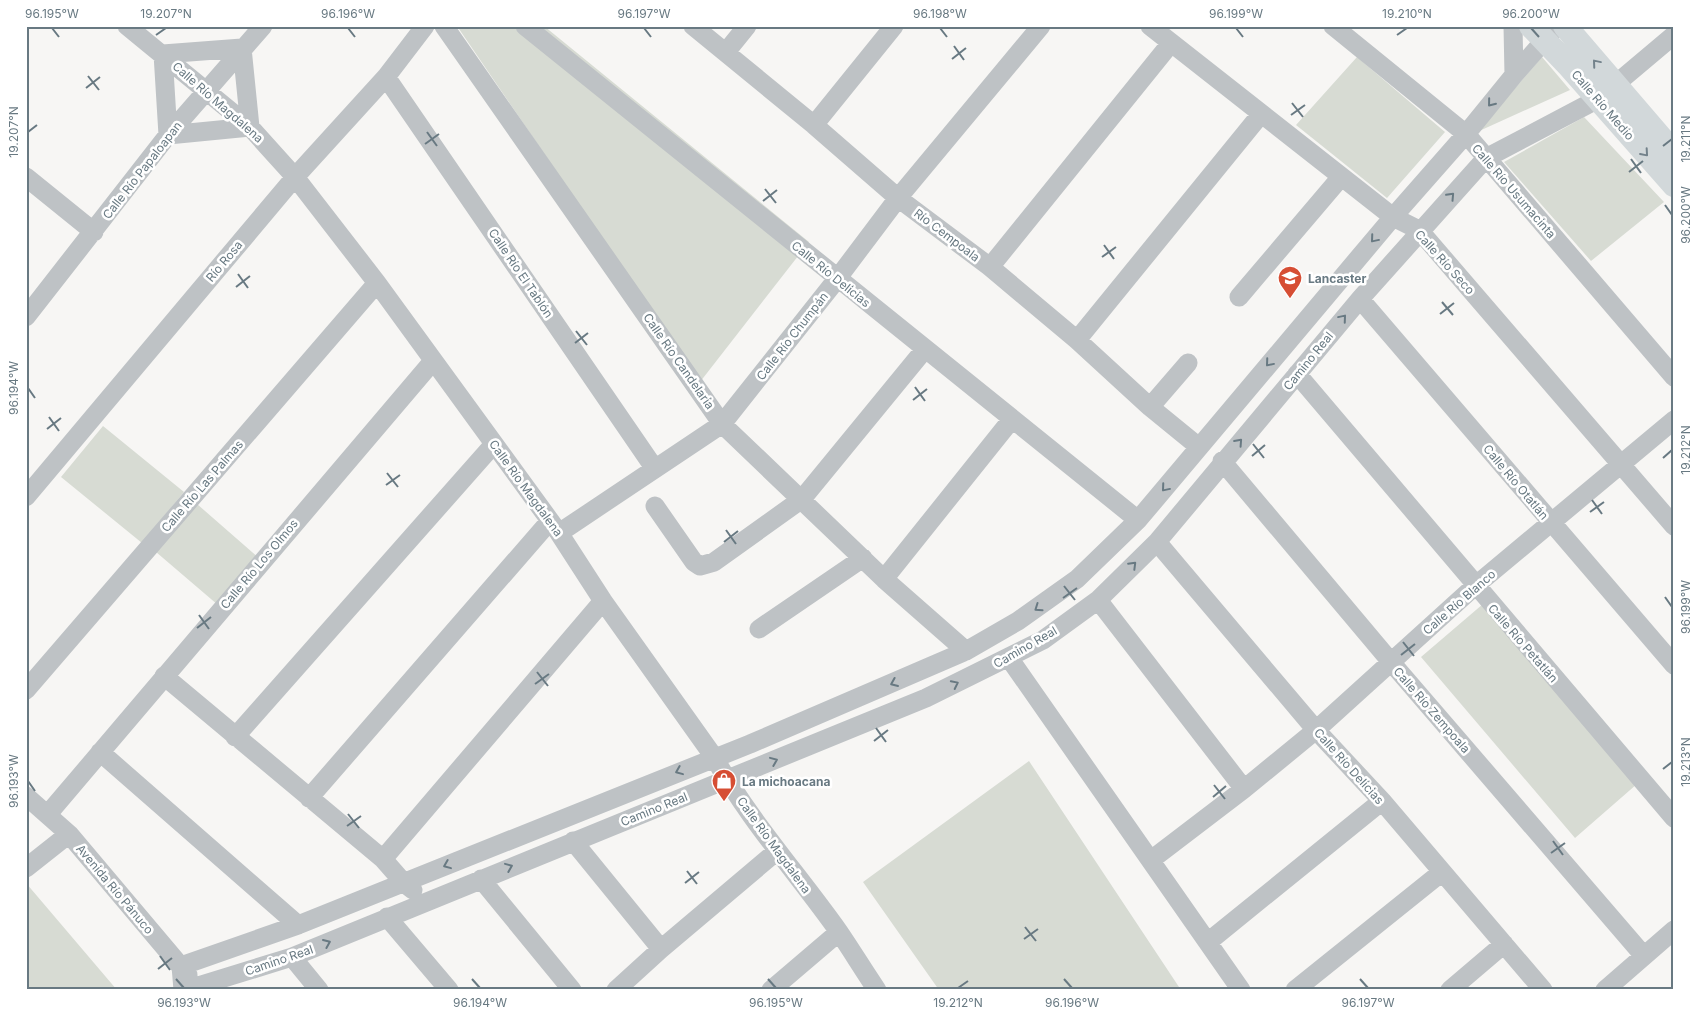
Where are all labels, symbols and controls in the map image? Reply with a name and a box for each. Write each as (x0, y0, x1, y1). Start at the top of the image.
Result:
text: 96.195°W (25, 6, 79, 21)
text: 19.207°N (140, 6, 192, 21)
text: 96.196°W (321, 6, 375, 21)
text: 96.197°W (617, 6, 671, 21)
text: 96.198°W (913, 6, 967, 21)
text: 96.199°W (1209, 6, 1263, 21)
text: 19.210°N (1382, 6, 1432, 21)
text: 96.200°W (1502, 6, 1560, 21)
street label: Calle Río Magdalena (169, 58, 267, 146)
one-way arrow (1593, 60, 1602, 69)
street label: Calle Río Medio (1568, 67, 1638, 143)
one-way arrow (1489, 97, 1497, 106)
text: 19.207°N (6, 106, 21, 158)
text: 19.211°N (1678, 115, 1693, 163)
street label: Calle Río Papaloapan (99, 118, 185, 222)
street label: Calle Río Usumacinta (1469, 141, 1559, 241)
one-way arrow (1640, 148, 1649, 157)
text: 96.200°W (1678, 186, 1693, 244)
one-way arrow (1445, 193, 1454, 202)
street label: Río Cempoala (911, 205, 983, 265)
street label: Calle Río El Tablón (486, 225, 556, 321)
street label: Calle Río Seco (1412, 227, 1478, 297)
one-way arrow (1370, 234, 1379, 243)
street label: Río Rosa (203, 237, 245, 285)
street label: Calle Río Delicias (789, 238, 873, 310)
school or university icon: Lancaster (1277, 265, 1303, 299)
place label: Lancaster (1308, 271, 1367, 286)
street label: Calle Río Chumpán (753, 289, 831, 383)
street label: Calle Río Candelaria (640, 310, 718, 412)
one-way arrow (1338, 315, 1346, 324)
street label: Camino Real (1280, 329, 1336, 393)
one-way arrow (1265, 358, 1274, 367)
text: 96.194°W (6, 361, 21, 415)
text: 19.212°N (1678, 425, 1693, 475)
street label: Calle Río Las Palmas (158, 437, 246, 535)
street label: Calle Río Magdalena (486, 437, 566, 539)
one-way arrow (1233, 439, 1242, 448)
street label: Calle Río Otatlán (1480, 441, 1552, 523)
one-way arrow (1161, 483, 1170, 492)
street label: Calle Río Los Olmos (217, 516, 301, 612)
one-way arrow (1127, 562, 1136, 571)
street label: Calle Río Blanco (1420, 566, 1498, 638)
text: 96.199°W (1678, 580, 1693, 634)
street label: Calle Río Petatlán (1485, 601, 1561, 685)
one-way arrow (1034, 602, 1043, 611)
street label: Camino Real (991, 623, 1059, 671)
street label: Calle Río Zempoala (1391, 664, 1473, 756)
one-way arrow (890, 676, 899, 687)
one-way arrow (950, 680, 959, 690)
street label: Calle Río Delicias (1311, 725, 1387, 807)
text: 19.213°N (1678, 737, 1693, 787)
text: 96.193°W (6, 754, 21, 808)
one-way arrow (769, 756, 777, 766)
one-way arrow (675, 765, 684, 776)
shop icon: La michoacana (711, 768, 737, 802)
place label: La michoacana (742, 774, 830, 789)
street label: Camino Real (618, 789, 690, 829)
street label: Calle Río Magdalena (734, 794, 814, 896)
street label: Avenida Río Pánuco (73, 841, 157, 937)
one-way arrow (443, 859, 452, 870)
one-way arrow (504, 863, 513, 874)
one-way arrow (322, 938, 331, 949)
street label: Camino Real (243, 941, 315, 979)
text: 96.193°W (157, 995, 211, 1010)
text: 96.194°W (453, 995, 507, 1010)
text: 96.195°W (749, 995, 803, 1010)
text: 19.212°N (933, 995, 983, 1010)
text: 96.196°W (1045, 995, 1099, 1010)
text: 96.197°W (1341, 995, 1395, 1010)

